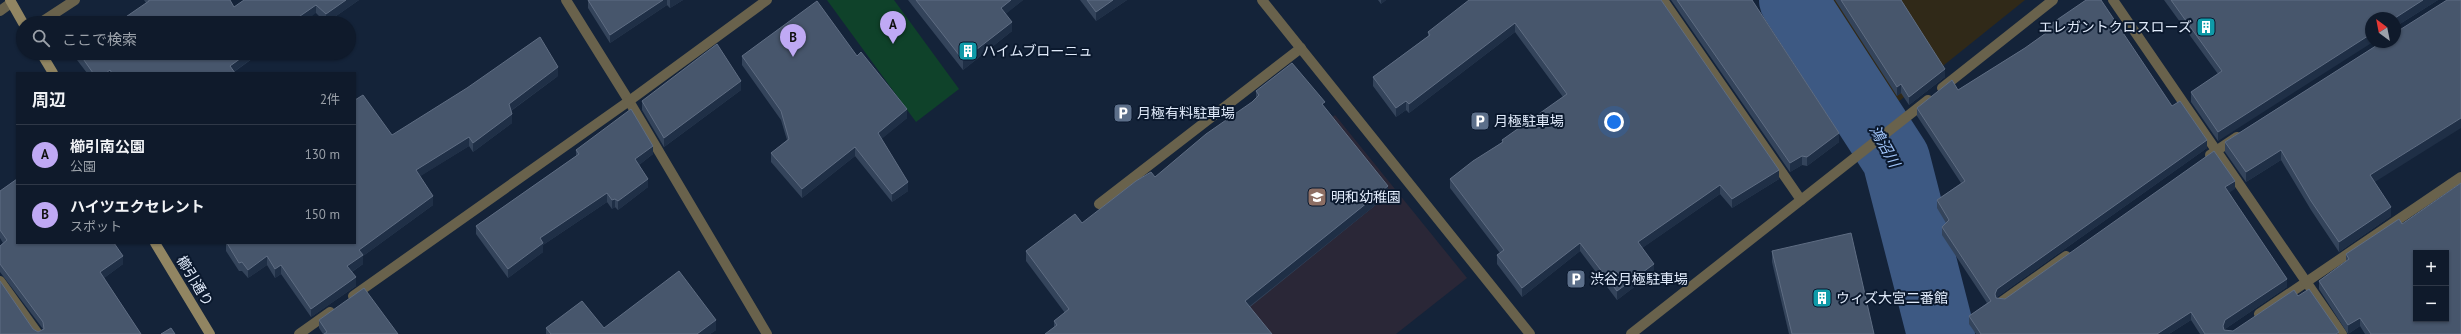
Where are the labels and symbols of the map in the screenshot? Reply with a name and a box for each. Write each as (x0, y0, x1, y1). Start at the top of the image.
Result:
pin: A (880, 11, 906, 44)
north arrow (2365, 12, 2401, 48)
building icon: エレガントクロスローズ (2195, 16, 2217, 38)
place label: エレガントクロスローズ (2039, 18, 2192, 36)
pin: B (780, 24, 806, 57)
building icon: ハイムブローニュ (957, 40, 979, 62)
place label: ハイムブローニュ (982, 42, 1093, 60)
parking icon: 月極有料駐車場 (1112, 102, 1134, 124)
place label: 月極有料駐車場 (1137, 104, 1235, 122)
parking icon: 月極駐車場 (1469, 110, 1491, 132)
place label: 月極駐車場 (1494, 112, 1564, 130)
your location (1604, 112, 1624, 132)
water label: 鴻沼川 (1866, 122, 1905, 172)
school or university icon: 明和幼稚園 (1306, 186, 1328, 208)
place label: 明和幼稚園 (1331, 188, 1401, 206)
street label: 櫛引通り (173, 252, 217, 310)
parking icon: 渋谷月極駐車場 (1565, 268, 1587, 290)
place label: 渋谷月極駐車場 (1590, 270, 1688, 288)
building icon: ウィズ大宮二番館 (1811, 287, 1833, 309)
place label: ウィズ大宮二番館 (1836, 289, 1948, 307)

